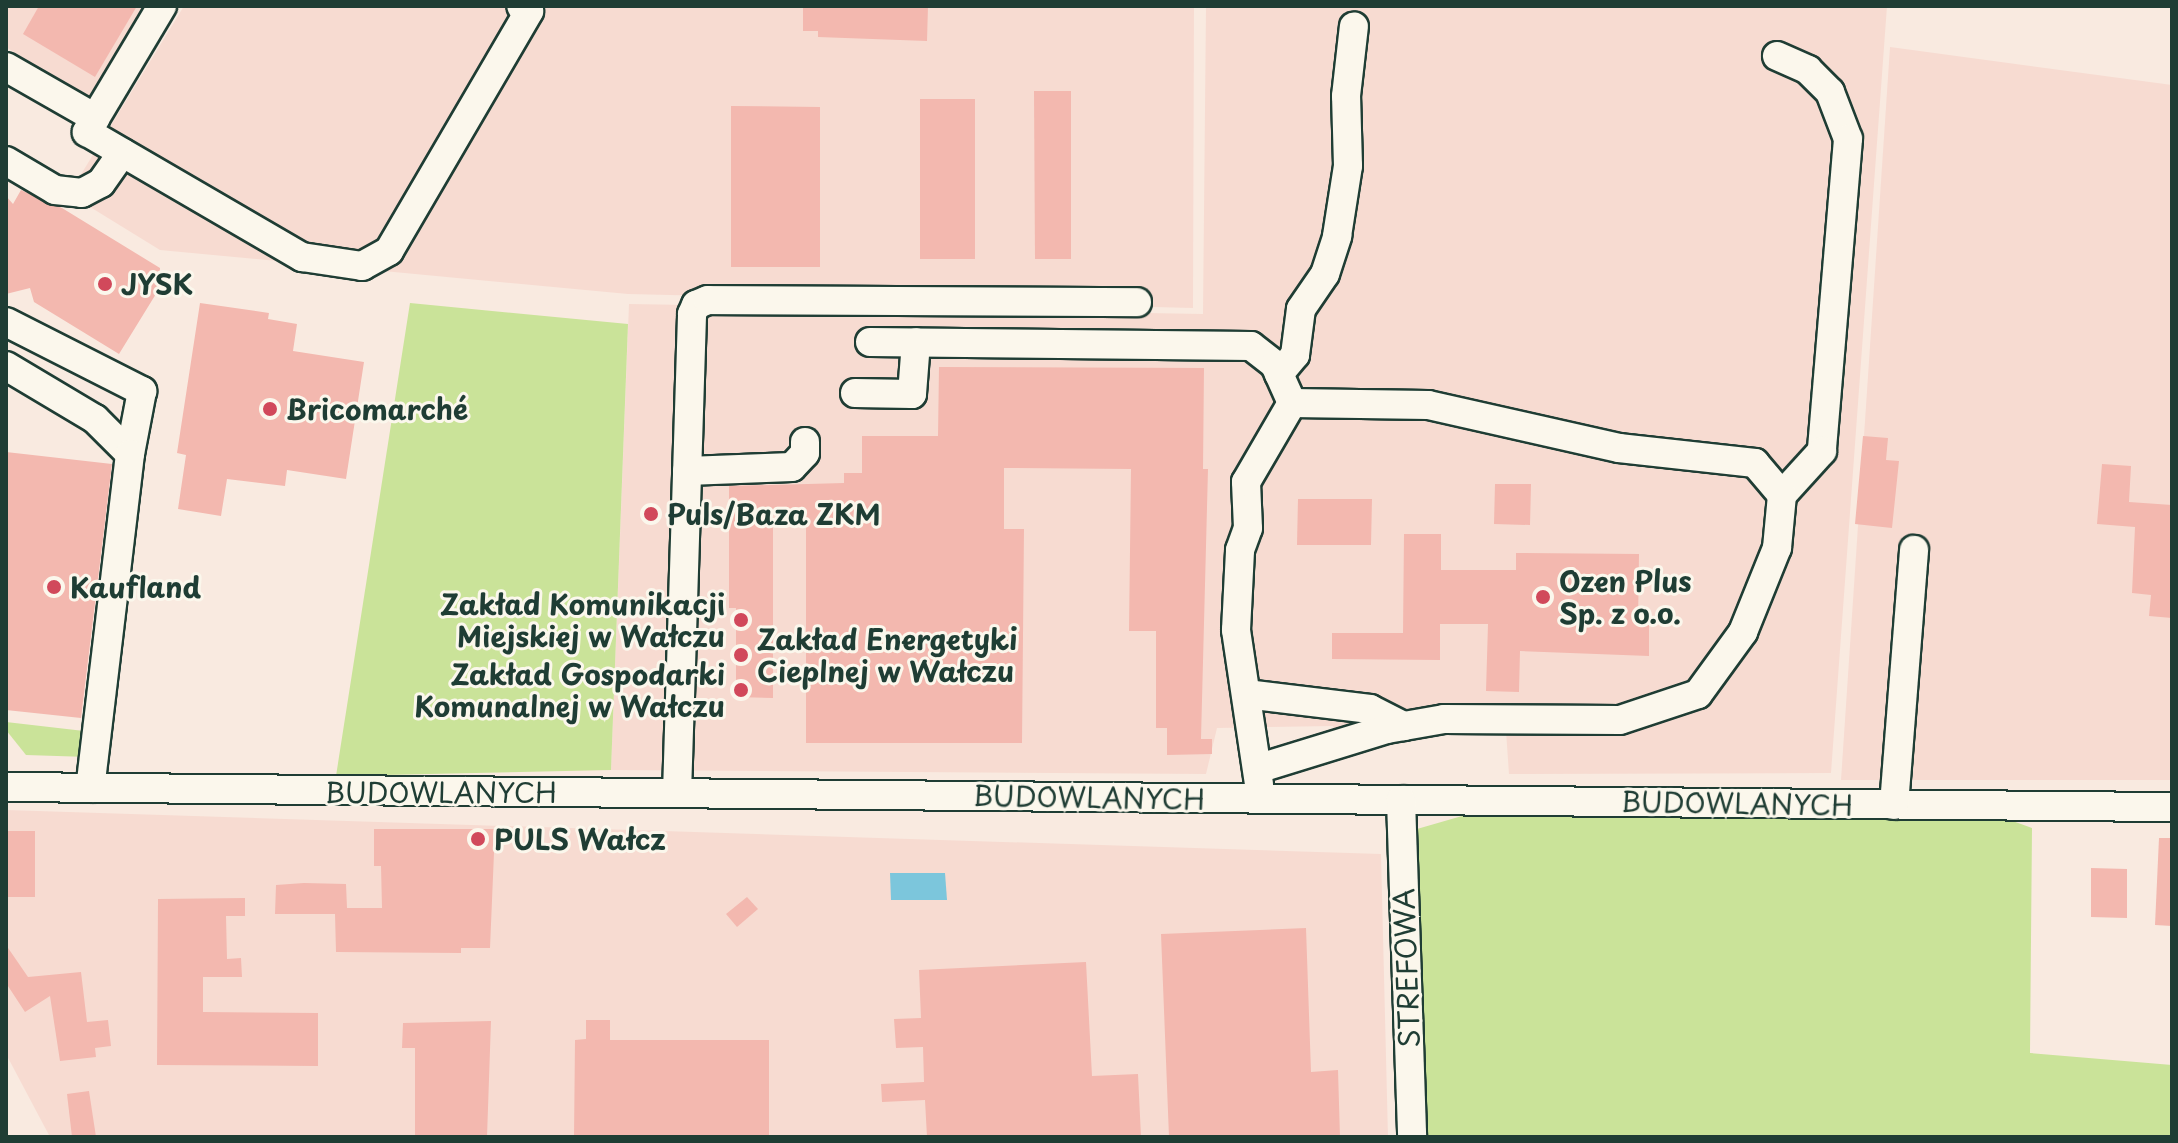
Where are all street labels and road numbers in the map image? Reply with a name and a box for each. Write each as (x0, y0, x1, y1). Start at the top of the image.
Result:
street label: BUDOWLANYCH (325, 775, 557, 809)
street label: BUDOWLANYCH (973, 778, 1205, 816)
street label: BUDOWLANYCH (1621, 784, 1853, 822)
street label: STREFOWA (1386, 888, 1426, 1048)

